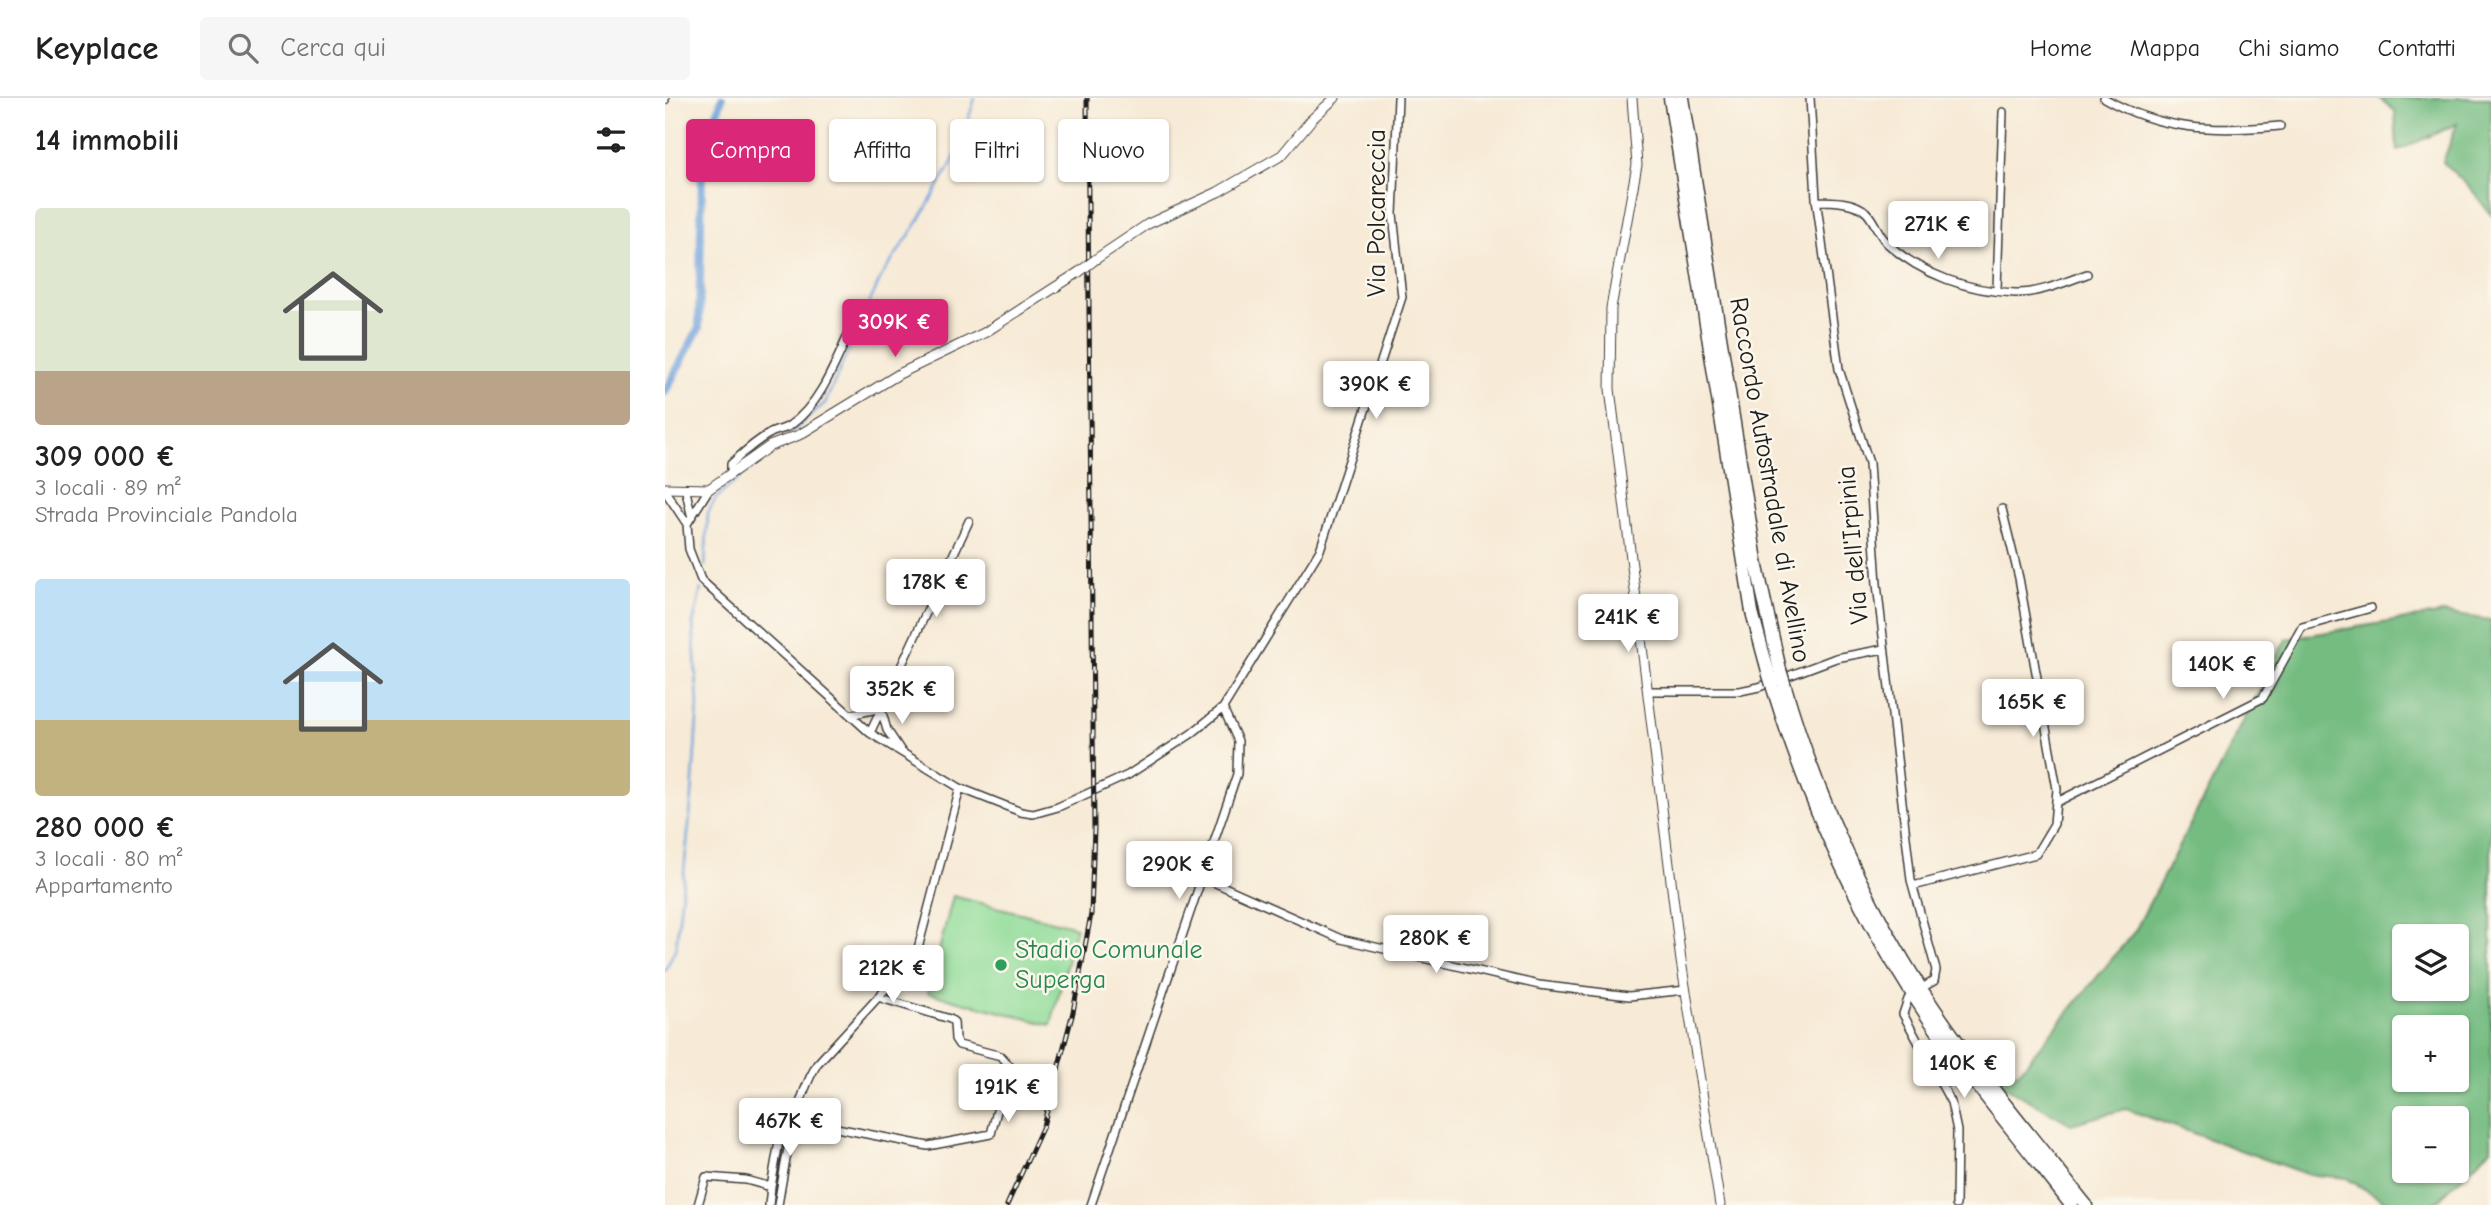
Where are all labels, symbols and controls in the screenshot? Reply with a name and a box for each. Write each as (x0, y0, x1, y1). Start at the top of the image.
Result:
search box (200, 17, 690, 80)
text: Keyplace (35, 29, 158, 67)
icon: search (224, 29, 262, 67)
text: Cerca qui (280, 33, 386, 63)
text: Home (2030, 34, 2092, 62)
text: Mappa (2130, 34, 2200, 62)
text: Chi siamo (2238, 34, 2340, 62)
text: Contatti (2378, 34, 2456, 62)
chip: Compra (686, 119, 815, 182)
chip: Affitta (829, 119, 936, 182)
chip: Filtri (950, 119, 1044, 182)
chip: Nuovo (1058, 119, 1169, 182)
icon: filters (592, 121, 630, 159)
text: 14 immobili (35, 123, 179, 158)
street label: Via Polcareccia (1362, 129, 1392, 297)
pin: 271K € (1881, 202, 1995, 261)
text: 271K € (1904, 210, 1972, 237)
icon: home (270, 253, 396, 379)
street label: Raccordo Autostradale di Avellino (1723, 295, 1817, 665)
pin: 309K € (838, 300, 952, 359)
text: 309K € (858, 308, 932, 335)
pin: 390K € (1319, 362, 1433, 421)
text: 390K € (1339, 370, 1413, 397)
text: 309 000 € (35, 439, 176, 474)
street label: Via dell'Irpinia (1831, 464, 1875, 626)
text: 3 locali · 89 m² (35, 474, 181, 501)
text: Strada Provinciale Pandola (35, 501, 298, 528)
pin: 178K € (879, 560, 993, 619)
text: 178K € (902, 568, 970, 595)
pin: 241K € (1571, 594, 1685, 654)
text: 241K € (1594, 603, 1662, 630)
icon: home (270, 624, 396, 750)
pin: 140K € (2166, 642, 2280, 701)
text: 140K € (2188, 650, 2258, 677)
pin: 352K € (845, 666, 959, 726)
text: 352K € (866, 675, 938, 702)
pin: 165K € (1976, 680, 2090, 739)
text: 165K € (1998, 688, 2068, 715)
text: 280 000 € (35, 810, 176, 845)
pin: 290K € (1122, 842, 1236, 901)
text: 3 locali · 80 m² (35, 845, 182, 872)
text: 290K € (1142, 850, 1216, 877)
text: Appartamento (35, 872, 173, 899)
pin: 280K € (1379, 916, 1493, 975)
text: 280K € (1399, 924, 1473, 951)
map controls (2392, 924, 2469, 1183)
button: layers (2392, 924, 2469, 1001)
place label: Stadio Comunale Superga (1015, 935, 1203, 995)
pin: 212K € (836, 946, 950, 1005)
text: 212K € (859, 954, 927, 981)
marker: Stadio Comunale Superga (993, 957, 1009, 973)
button: + (2392, 1015, 2469, 1092)
pin: 140K € (1907, 1040, 2021, 1100)
text: 140K € (1929, 1049, 1999, 1076)
pin: 191K € (951, 1065, 1065, 1124)
text: 191K € (974, 1073, 1042, 1100)
pin: 467K € (733, 1098, 847, 1158)
button: − (2392, 1106, 2469, 1183)
text: 467K € (755, 1107, 825, 1134)

